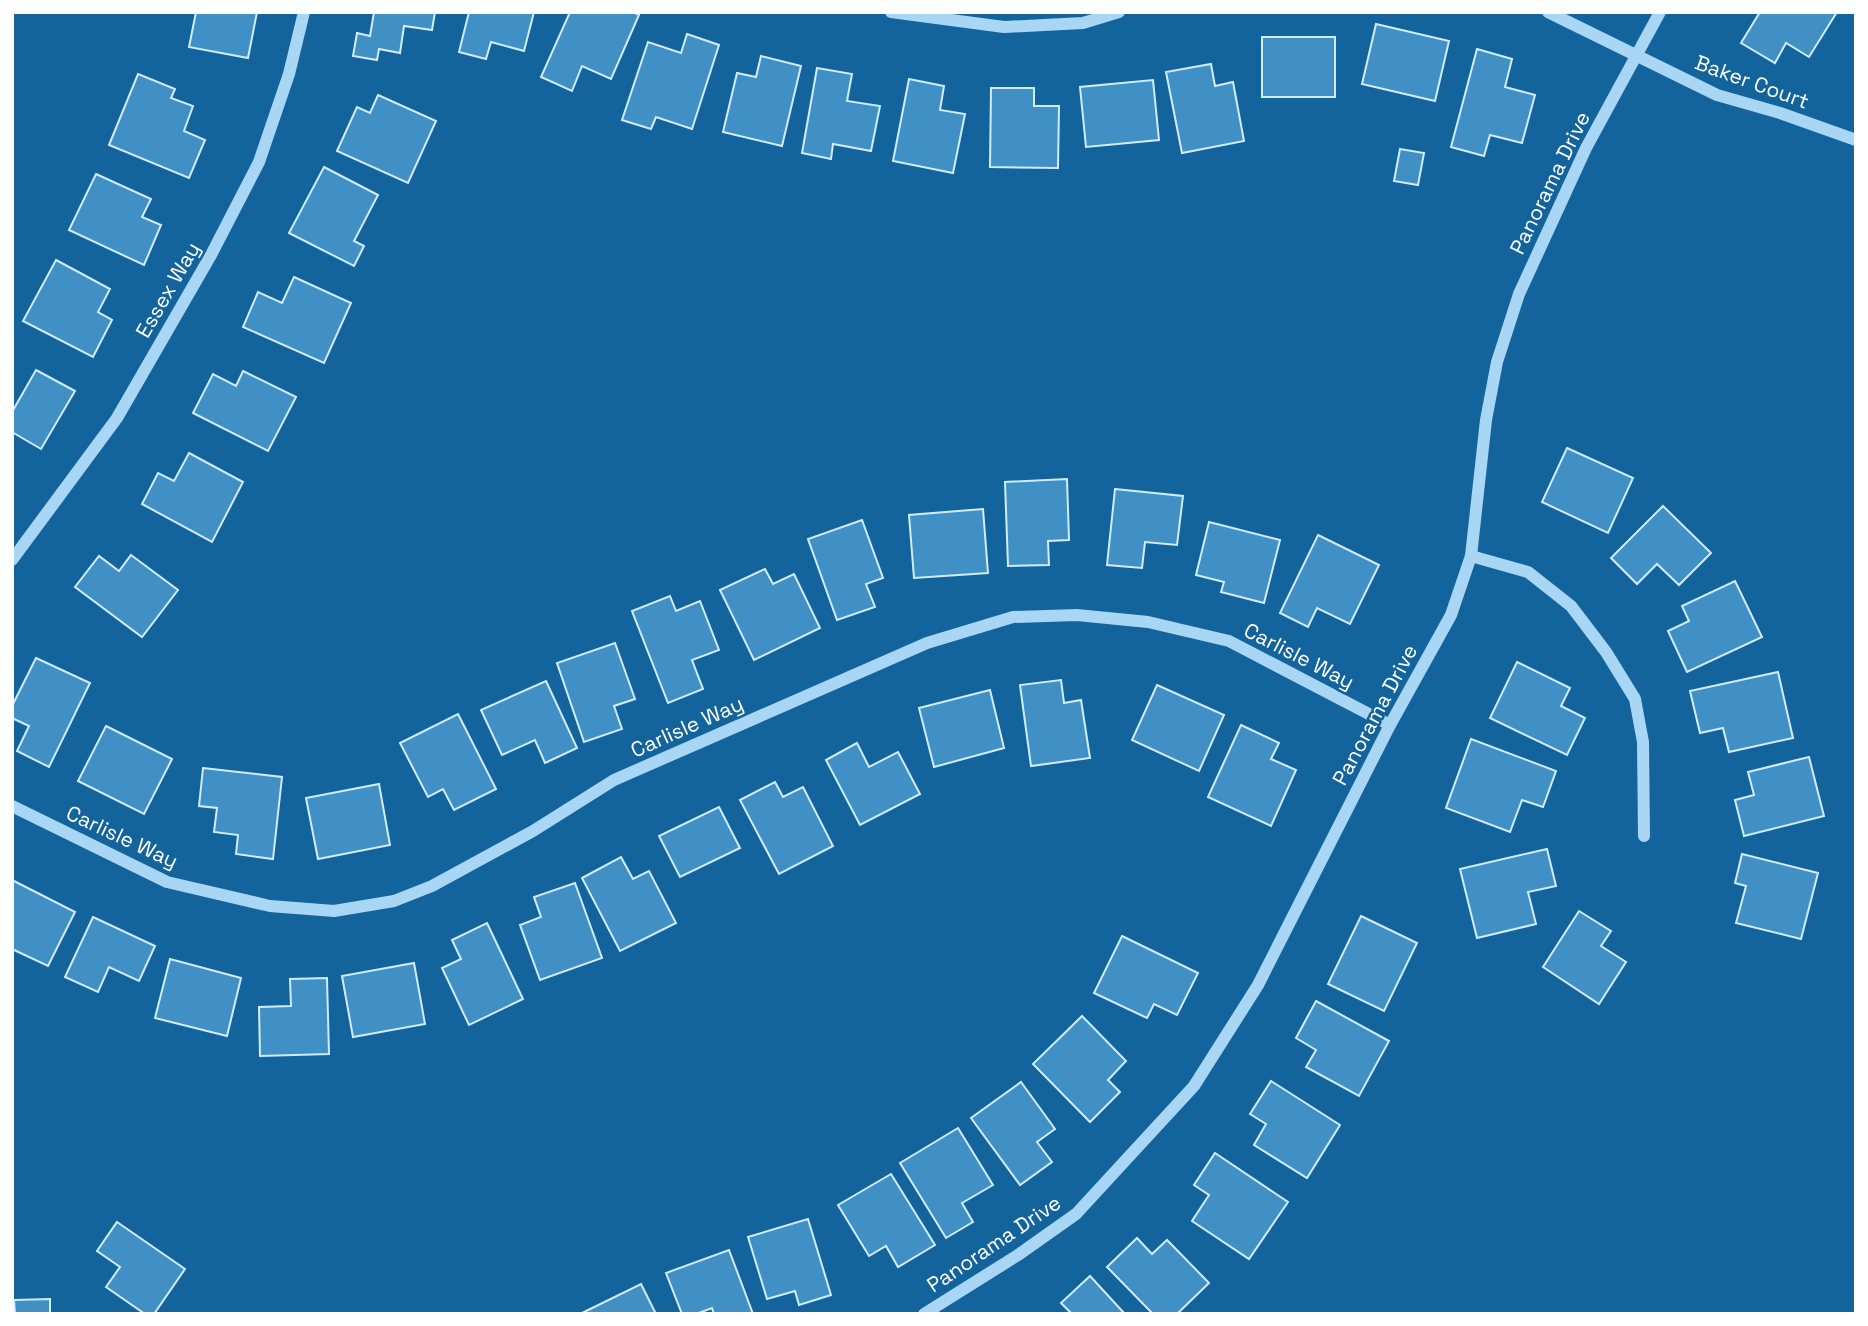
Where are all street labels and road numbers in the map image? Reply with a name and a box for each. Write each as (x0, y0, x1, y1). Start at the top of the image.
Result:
street label: Baker Court (1691, 48, 1813, 115)
street label: Panorama Drive (1503, 107, 1596, 259)
street label: Essex Way (129, 237, 206, 342)
street label: Carlisle Way (1239, 616, 1359, 695)
street label: Panorama Drive (1326, 640, 1423, 790)
street label: Carlisle Way (626, 690, 747, 763)
street label: Carlisle Way (62, 799, 183, 874)
street label: Panorama Drive (922, 1189, 1066, 1298)

